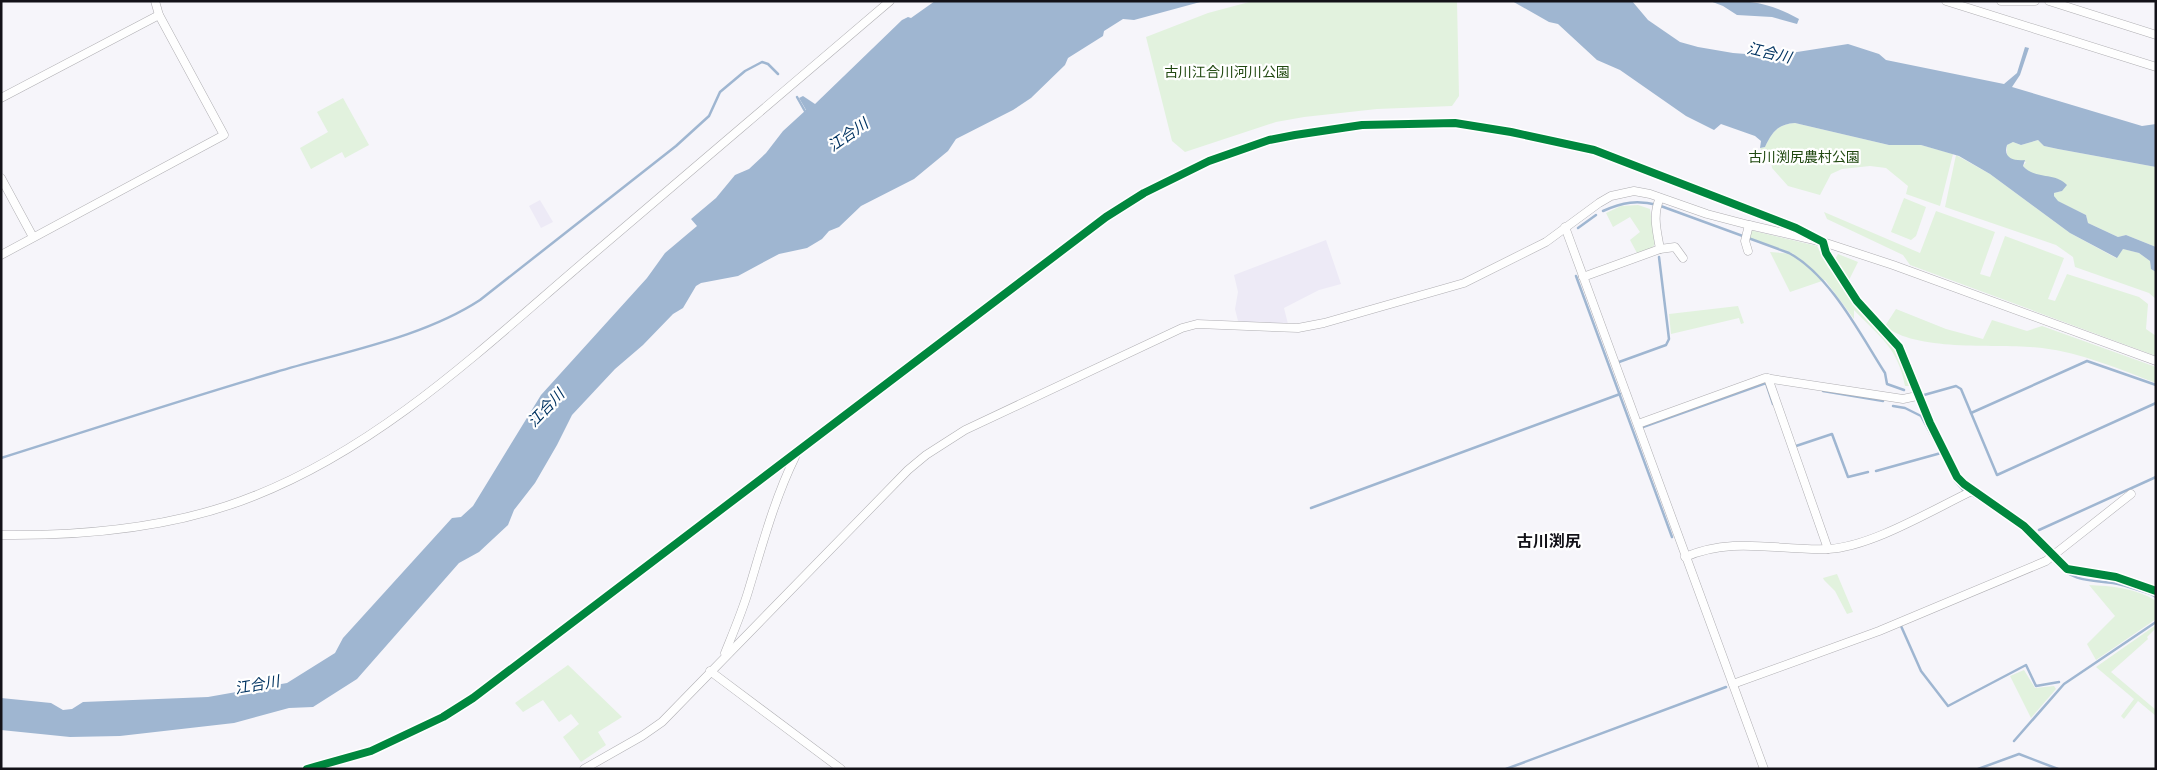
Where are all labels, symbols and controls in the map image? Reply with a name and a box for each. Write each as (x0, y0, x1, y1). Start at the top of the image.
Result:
water label: 江合川 (1745, 38, 1795, 68)
park label: 古川江合川河川公園 (1164, 63, 1290, 82)
water label: 江合川 (824, 113, 874, 156)
park label: 古川渕尻農村公園 (1748, 148, 1860, 167)
water label: 江合川 (523, 383, 570, 431)
district label: 古川渕尻 (1517, 531, 1581, 553)
water label: 江合川 (233, 671, 283, 699)

